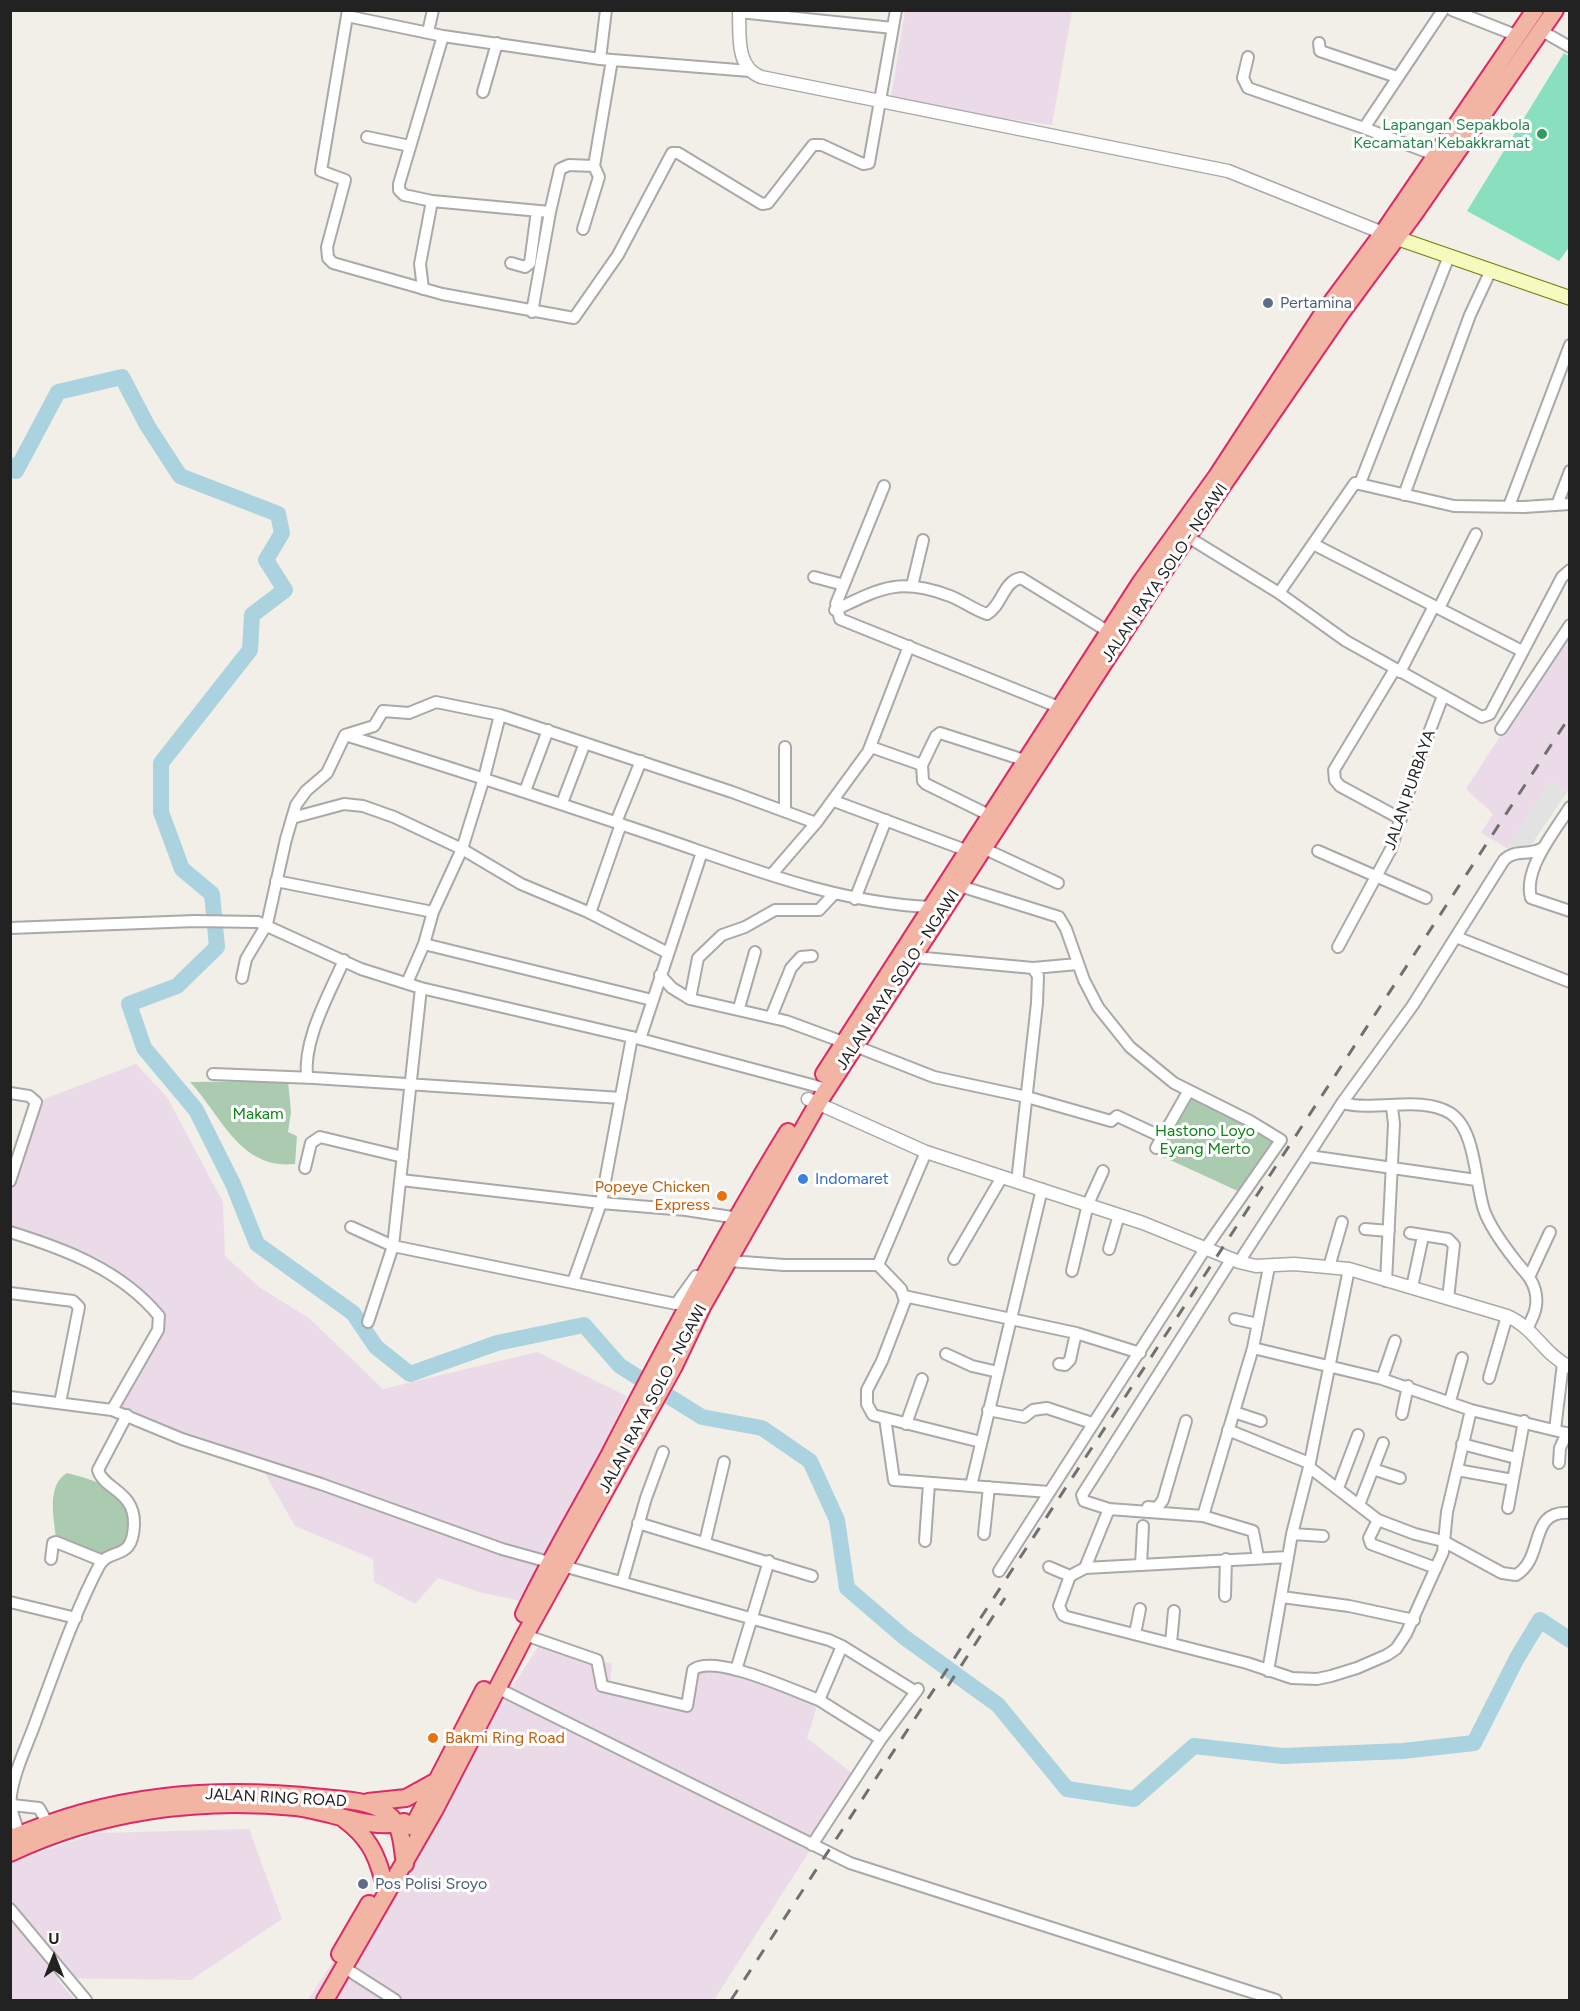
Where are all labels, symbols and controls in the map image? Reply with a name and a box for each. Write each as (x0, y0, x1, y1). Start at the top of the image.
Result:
place label: Lapangan Sepakbola Kecamatan Kebakkramat (1353, 115, 1530, 153)
marker: Lapangan Sepakbola Kecamatan Kebakkramat (1535, 127, 1549, 141)
place label: Pertamina (1280, 293, 1352, 313)
marker: Pertamina (1261, 296, 1275, 310)
street label: JALAN RAYA SOLO - NGAWI (1098, 480, 1232, 666)
street label: JALAN PURBAYA (1380, 727, 1440, 853)
street label: JALAN RAYA SOLO - NGAWI (832, 886, 964, 1074)
park label: Makam (232, 1104, 284, 1124)
park label: Hastono Loyo Eyang Merto (1155, 1121, 1255, 1159)
place label: Indomaret (815, 1169, 889, 1189)
marker: Indomaret (796, 1172, 810, 1186)
place label: Popeye Chicken Express (595, 1177, 710, 1215)
marker: Popeye Chicken Express (715, 1189, 729, 1203)
street label: JALAN RAYA SOLO - NGAWI (595, 1301, 711, 1497)
place label: Bakmi Ring Road (445, 1728, 565, 1748)
marker: Bakmi Ring Road (426, 1731, 440, 1745)
street label: JALAN RING ROAD (205, 1785, 347, 1811)
place label: Pos Polisi Sroyo (375, 1874, 487, 1894)
marker: Pos Polisi Sroyo (356, 1877, 370, 1891)
north arrow (24, 1927, 84, 1987)
text: U (48, 1929, 60, 1948)

